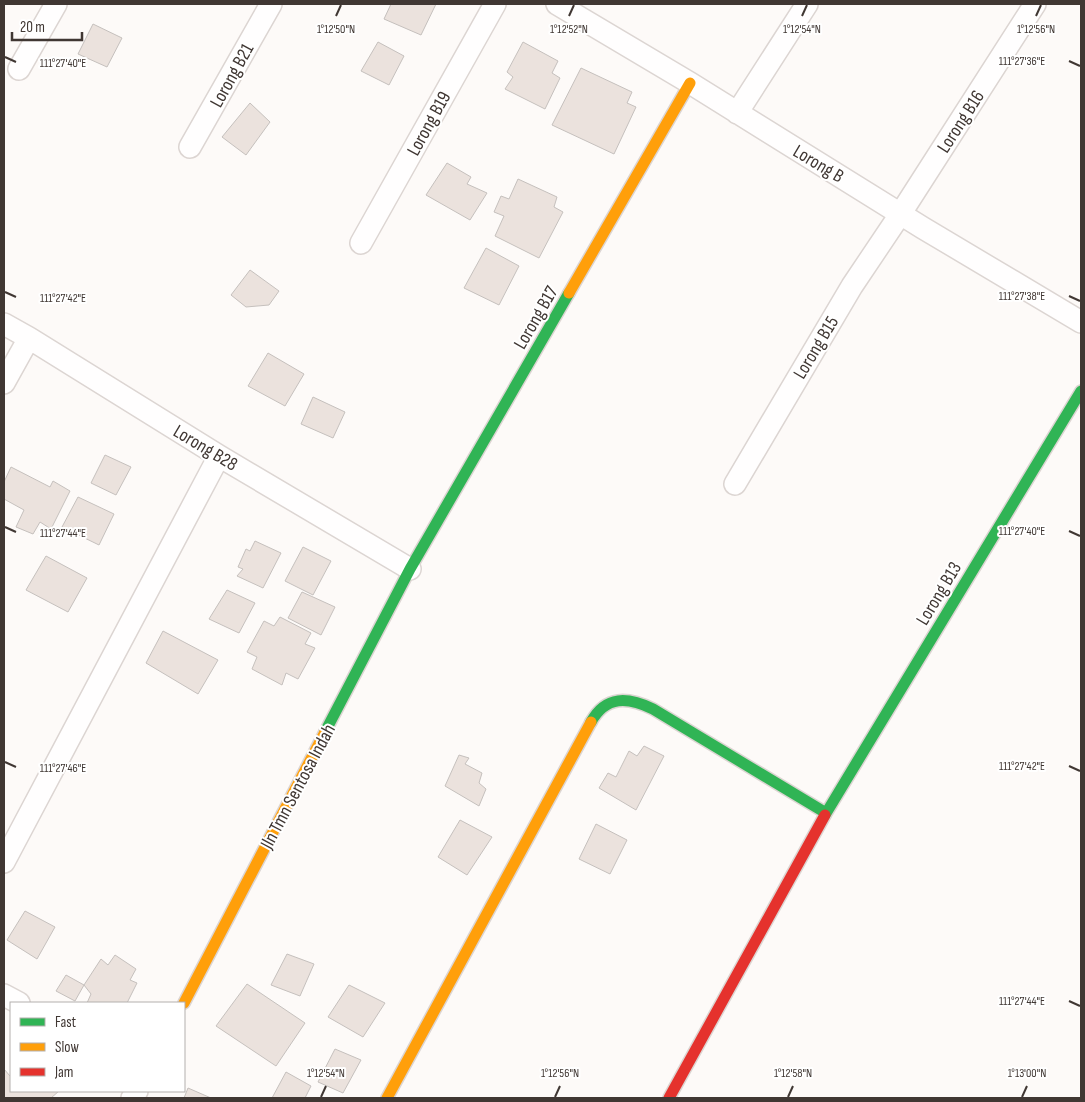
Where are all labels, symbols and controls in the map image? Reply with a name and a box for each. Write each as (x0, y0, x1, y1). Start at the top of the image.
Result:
scale bar (12, 10, 82, 42)
text: 20 m (20, 18, 45, 37)
text: 1°12'50"N (317, 22, 355, 37)
text: 1°12'52"N (550, 22, 588, 37)
text: 1°12'54"N (783, 22, 821, 37)
text: 1°12'56"N (1017, 22, 1055, 37)
street label: Lorong B21 (205, 39, 259, 112)
text: 111°27'36"E (999, 54, 1045, 69)
text: 111°27'40"E (40, 56, 86, 71)
street label: Lorong B16 (933, 86, 990, 157)
street label: Lorong B19 (402, 88, 456, 160)
street label: Lorong B (789, 140, 848, 188)
street label: Lorong B17 (509, 282, 564, 353)
text: 111°27'38"E (999, 289, 1045, 304)
text: 111°27'42"E (40, 291, 86, 306)
street label: Lorong B15 (789, 312, 844, 383)
street label: Lorong B28 (169, 420, 242, 476)
text: 111°27'40"E (999, 524, 1045, 539)
text: 111°27'44"E (40, 526, 86, 541)
street label: Lorong B13 (912, 558, 967, 630)
street label: Jln Tmn Sentosa Indah (255, 720, 341, 854)
text: 111°27'42"E (999, 759, 1045, 774)
text: 111°27'46"E (40, 761, 86, 776)
text: 111°27'44"E (999, 994, 1045, 1009)
legend (10, 1002, 185, 1092)
text: Fast (55, 1013, 77, 1032)
text: Slow (55, 1038, 79, 1057)
text: Jam (54, 1063, 73, 1082)
text: 1°12'54"N (307, 1066, 345, 1081)
text: 1°12'56"N (541, 1066, 579, 1081)
text: 1°12'58"N (774, 1066, 812, 1081)
text: 1°13'00"N (1008, 1066, 1046, 1081)

